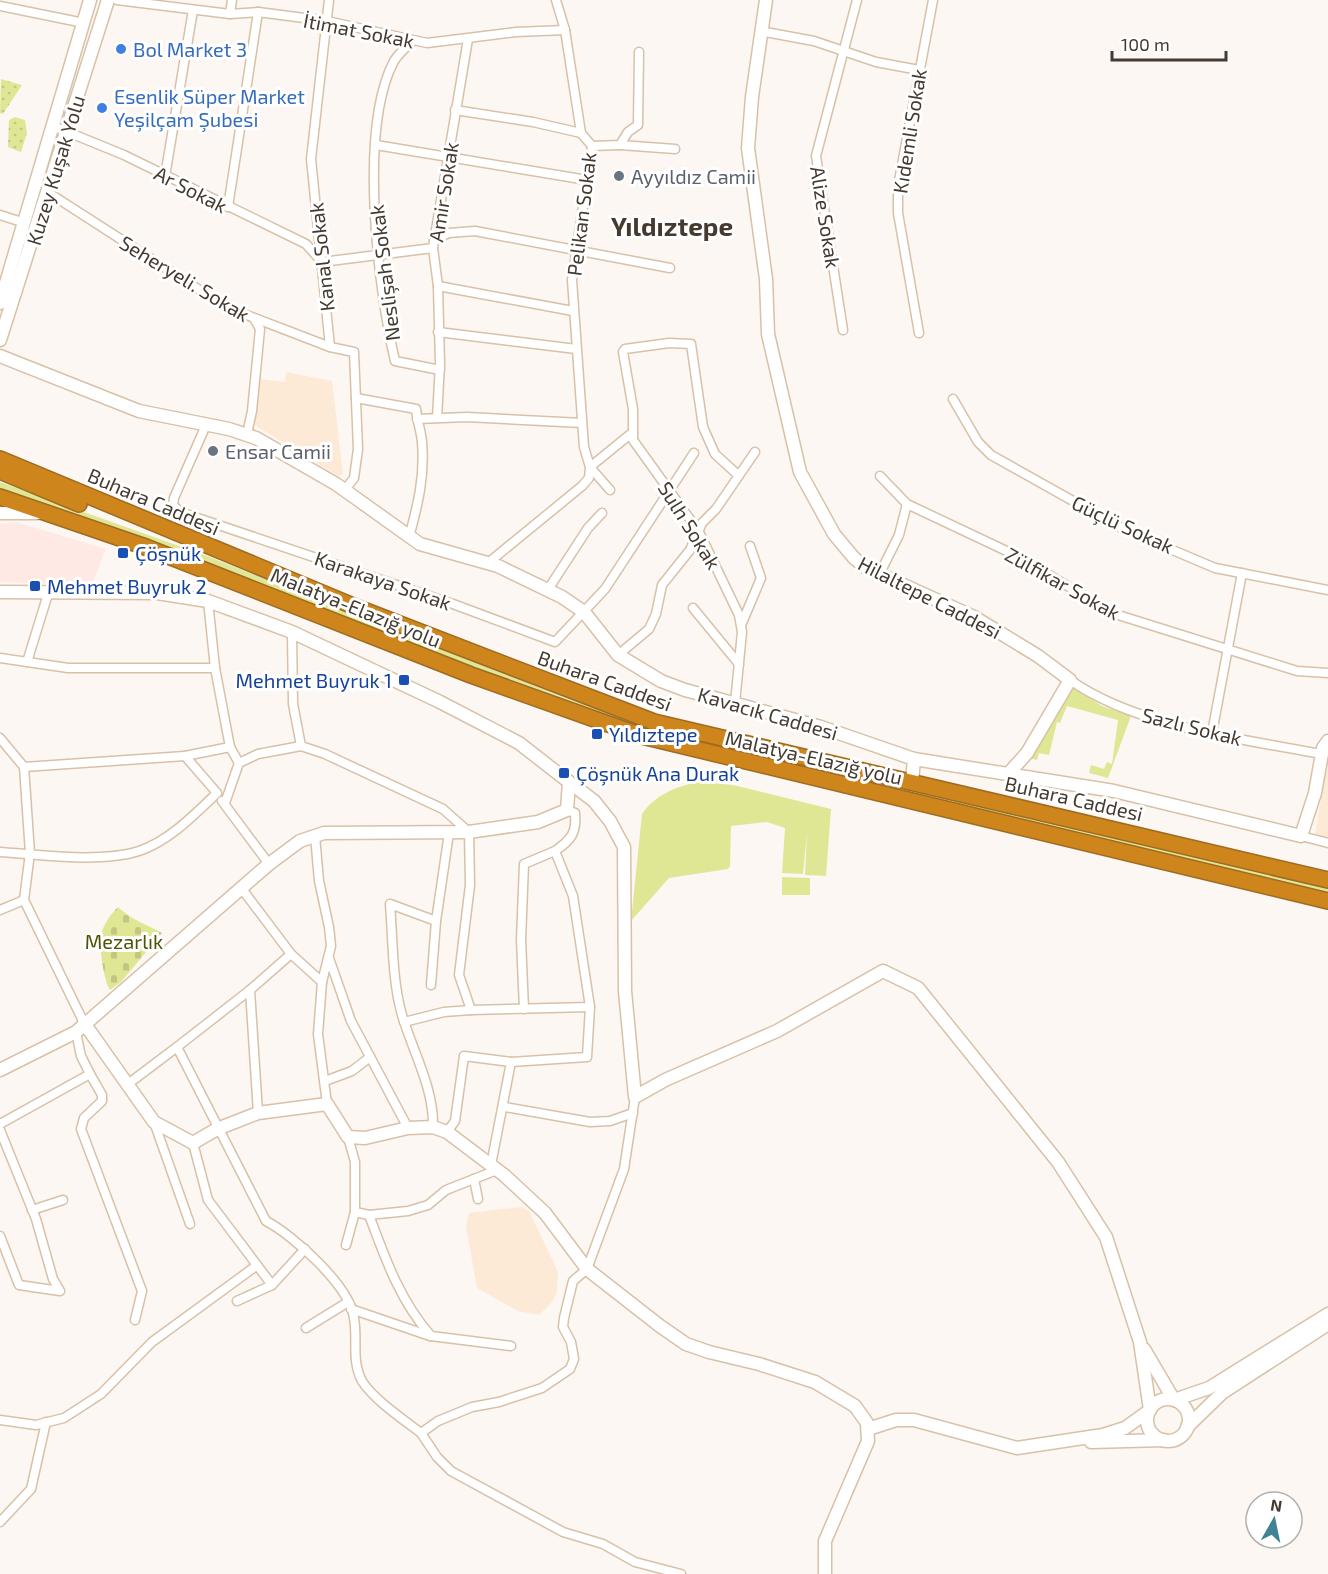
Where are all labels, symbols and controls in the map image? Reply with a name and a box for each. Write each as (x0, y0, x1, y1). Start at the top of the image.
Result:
street label: İtimat Sokak (302, 8, 416, 52)
scale bar (1112, 24, 1226, 62)
text: 100 m (1121, 33, 1170, 55)
place label: Bol Market 3 (133, 37, 247, 61)
marker: Bol Market 3 (114, 42, 128, 56)
street label: Kıdemli Sokak (887, 67, 931, 195)
place label: Esenlik Süper Market Yeşilçam Şubesi (114, 84, 305, 132)
street label: Kuzey Kuşak Yolu (21, 92, 90, 248)
marker: Esenlik Süper Market Yeşilçam Şubesi (95, 101, 109, 115)
street label: Amir Sokak (423, 140, 463, 244)
street label: Pelikan Sokak (562, 151, 600, 277)
street label: Ar Sokak (151, 161, 231, 217)
place label: Ayyıldız Camii (631, 164, 756, 188)
street label: Alize Sokak (806, 164, 846, 270)
marker: Ayyıldız Camii (612, 169, 626, 183)
street label: Kanal Sokak (303, 201, 339, 313)
street label: Neslişah Sokak (364, 203, 405, 342)
district label: Yıldıztepe (611, 210, 733, 241)
street label: Seheryeli. Sokak (116, 230, 254, 326)
place label: Ensar Camii (225, 439, 331, 463)
marker: Ensar Camii (206, 444, 220, 458)
street label: Buhara Caddesi (84, 462, 224, 540)
street label: Sulh Sokak (654, 477, 726, 573)
street label: Güçlü Sokak (1068, 490, 1178, 559)
place label: Çöşnük (135, 541, 201, 566)
street label: Zülfikar Sokak (1001, 542, 1125, 624)
street label: Karakaya Sokak (312, 545, 454, 615)
marker: Çöşnük (116, 546, 130, 560)
street label: Hilaltepe Caddesi (854, 551, 1006, 643)
street label: Malatya-Elazığ yolu (268, 562, 444, 652)
place label: Mehmet Buyruk 2 (47, 574, 207, 598)
marker: Mehmet Buyruk 2 (28, 579, 42, 593)
street label: Buhara Caddesi (535, 645, 675, 715)
place label: Mehmet Buyruk 1 (236, 668, 392, 692)
marker: Mehmet Buyruk 1 (397, 673, 411, 687)
street label: Kavacık Caddesi (695, 682, 841, 744)
street label: Sazlı Sokak (1140, 702, 1244, 750)
place label: Yıldıztepe (609, 722, 698, 746)
street label: Malatya-Elazığ yolu (723, 725, 905, 789)
marker: Yıldıztepe (590, 727, 604, 741)
place label: Çöşnük Ana Durak (576, 761, 739, 786)
marker: Çöşnük Ana Durak (557, 766, 571, 780)
street label: Buhara Caddesi (1003, 770, 1145, 826)
park label: Mezarlık (85, 929, 163, 953)
north arrow (1244, 1490, 1304, 1550)
text: N (1269, 1494, 1284, 1515)

